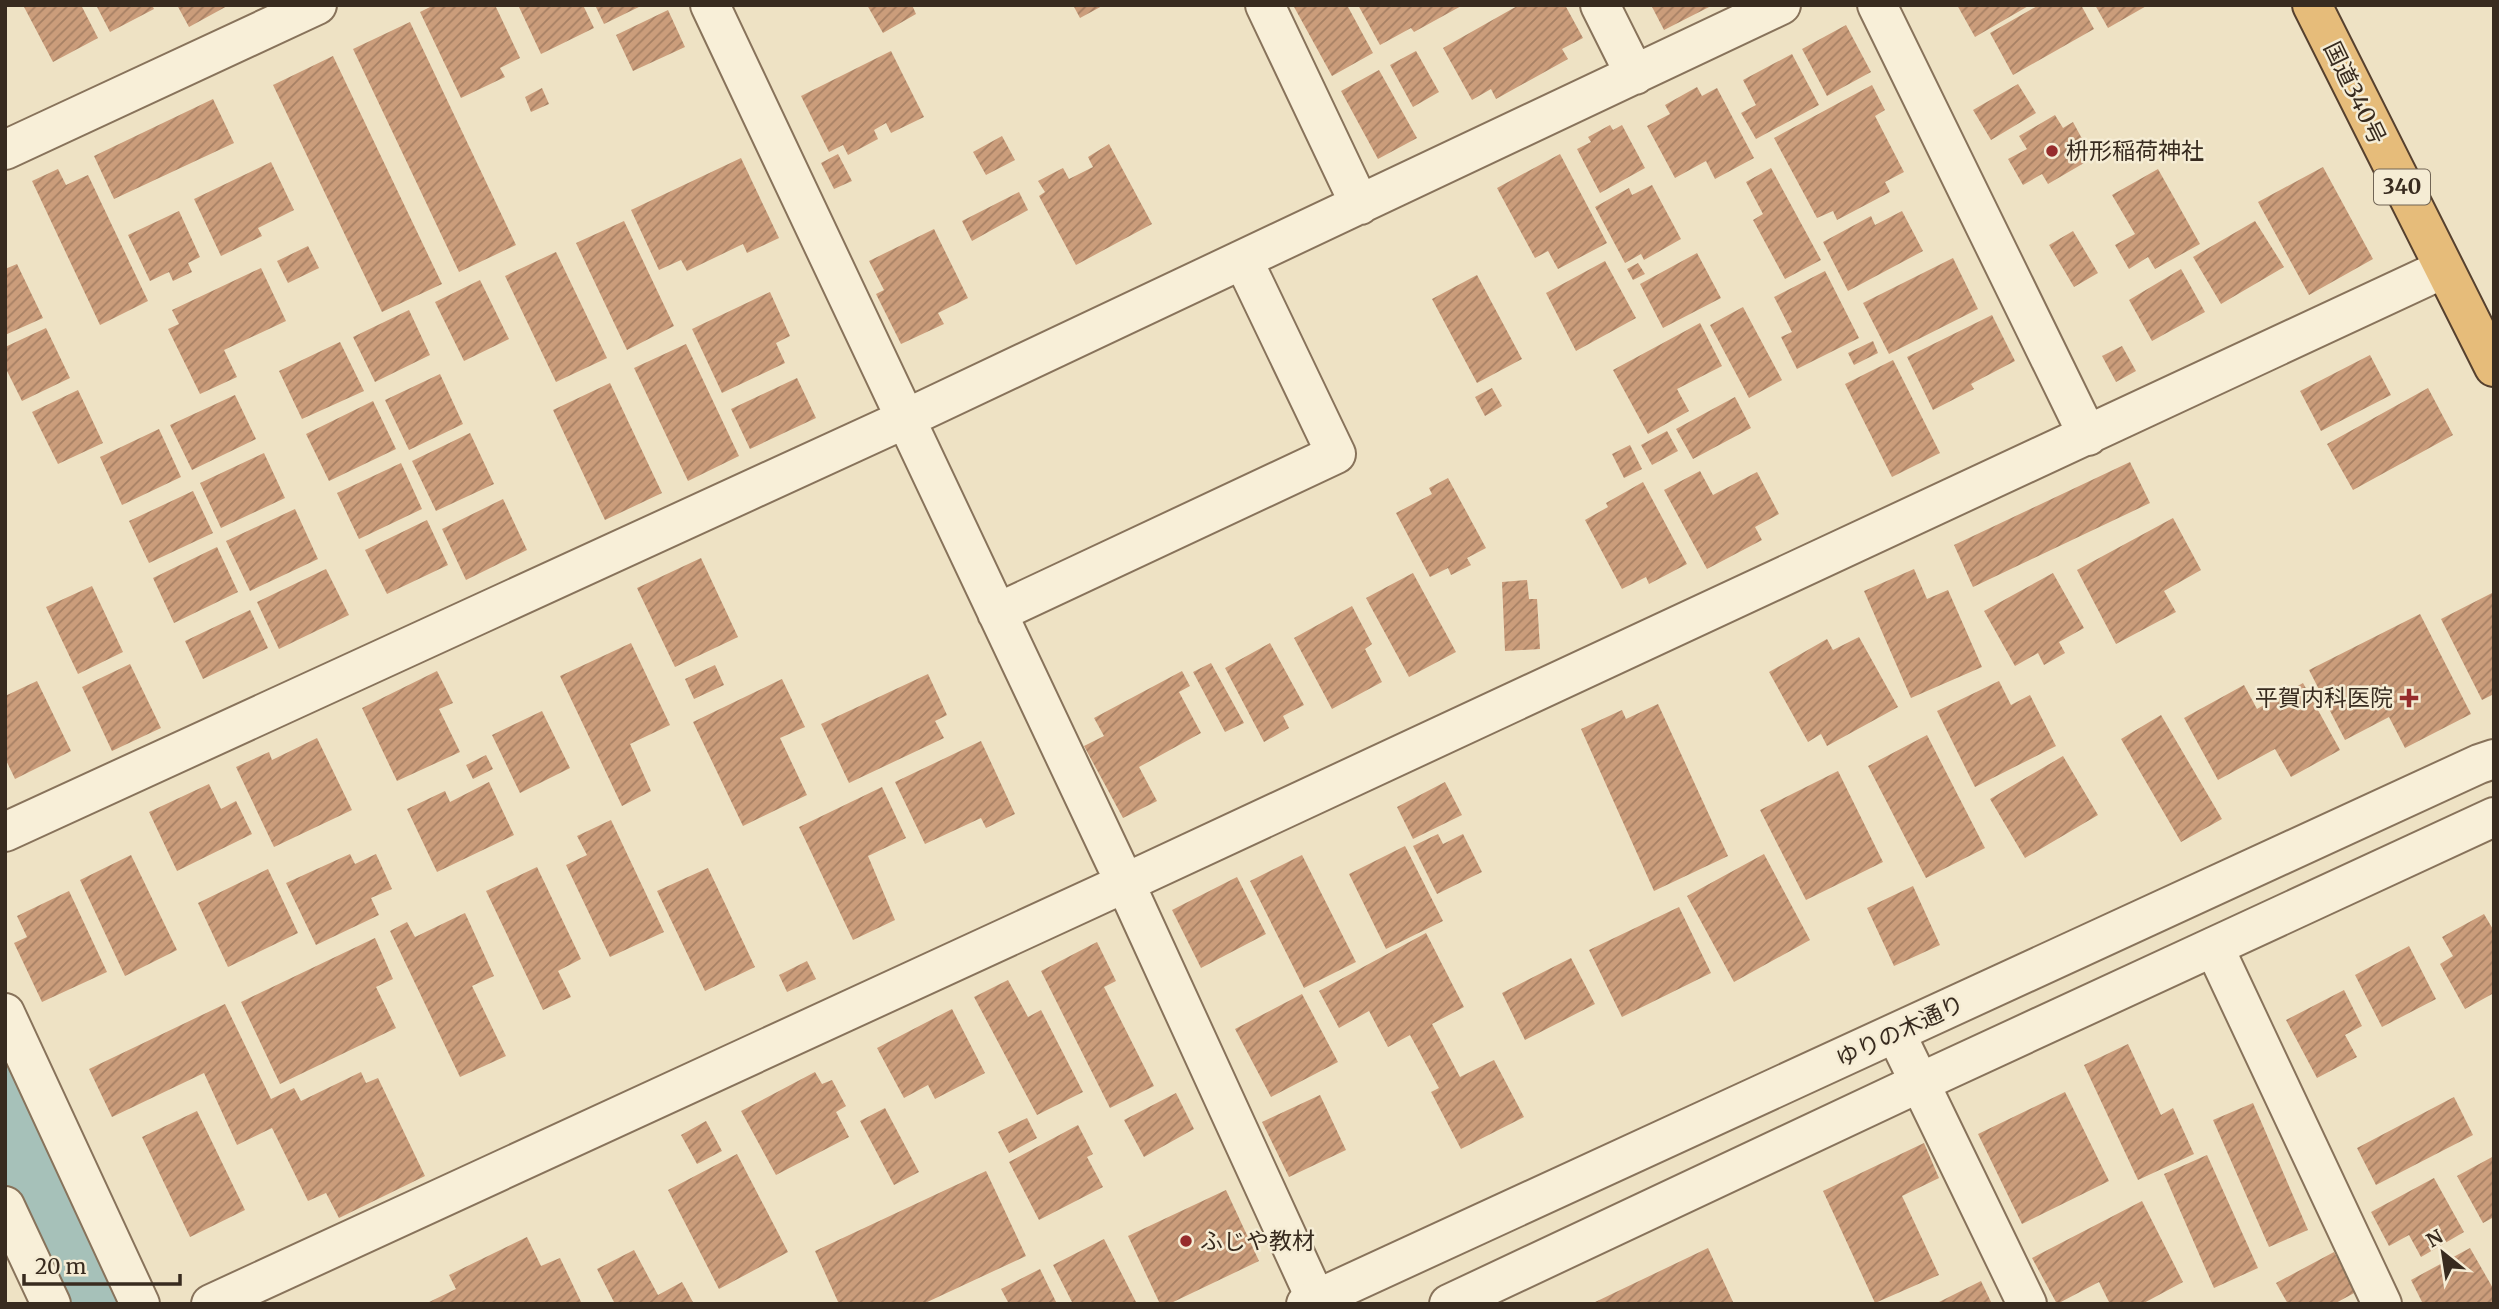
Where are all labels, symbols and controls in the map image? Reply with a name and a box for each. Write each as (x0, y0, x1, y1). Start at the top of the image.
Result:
street label: 国道340号 (2318, 37, 2393, 149)
place label: 枡形稲荷神社 (2066, 136, 2204, 165)
marker: 枡形稲荷神社 (2044, 143, 2060, 159)
road number: 340 (2374, 170, 2430, 204)
place label: 平賀内科医院 (2255, 683, 2393, 712)
marker: 平賀内科医院 (2399, 688, 2419, 708)
street label: ゆりの木通り (1831, 988, 1968, 1073)
north arrow (2408, 1218, 2478, 1288)
text: N (2422, 1224, 2447, 1252)
place label: ふじや教材 (1200, 1226, 1315, 1255)
marker: ふじや教材 (1178, 1233, 1194, 1249)
scale bar (24, 1242, 180, 1286)
text: 20 m (35, 1253, 87, 1280)

